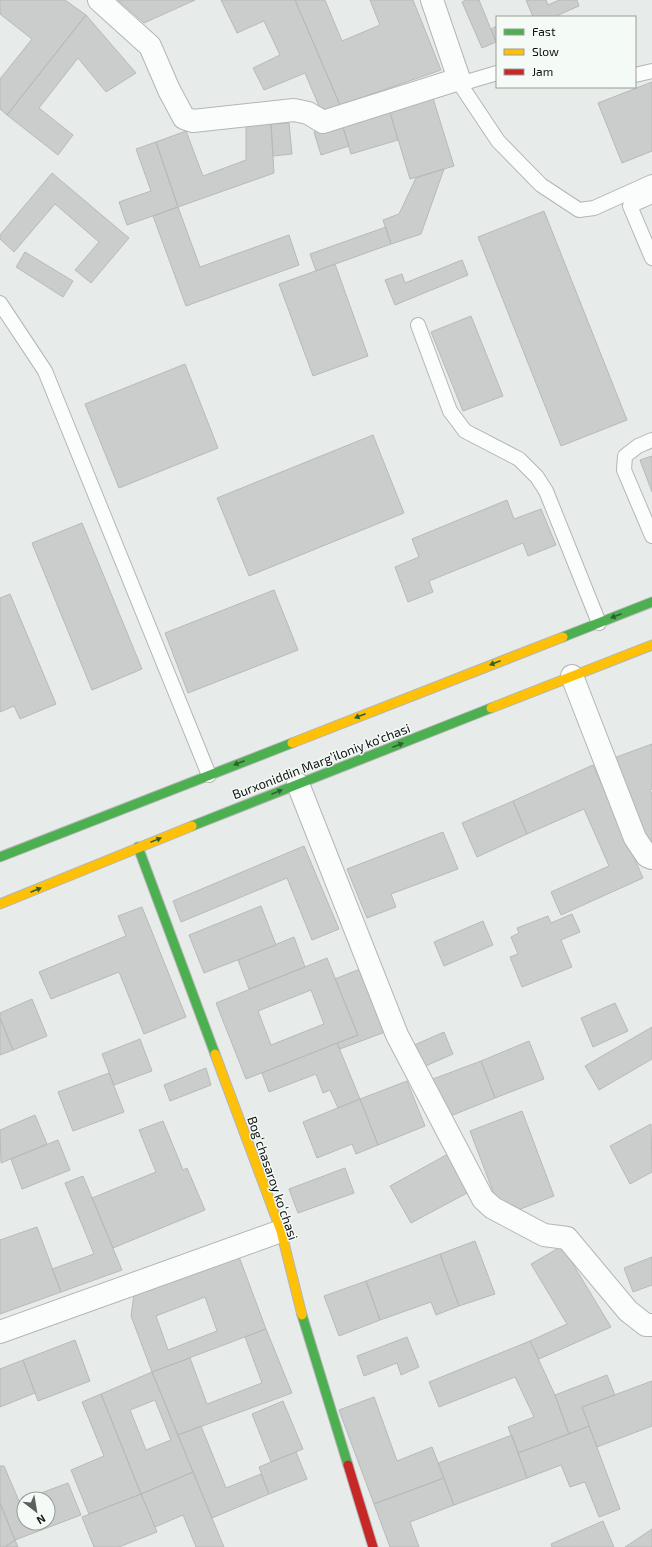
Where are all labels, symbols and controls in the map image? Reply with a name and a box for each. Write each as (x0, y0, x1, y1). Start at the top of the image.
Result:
legend (496, 16, 636, 88)
text: Fast (532, 24, 556, 38)
text: Slow (532, 44, 559, 58)
text: Jam (532, 64, 553, 78)
one-way arrow (609, 614, 621, 620)
one-way arrow (488, 661, 500, 667)
one-way arrow (354, 713, 366, 719)
street label: Burxoniddin Marg’iloniy ko’chasi (230, 720, 412, 802)
one-way arrow (393, 741, 405, 747)
one-way arrow (233, 761, 245, 767)
one-way arrow (272, 789, 284, 795)
one-way arrow (151, 837, 162, 843)
one-way arrow (30, 886, 42, 893)
street label: Bogʻchasaroy koʻchasi (244, 1114, 302, 1242)
north arrow (16, 1491, 56, 1531)
text: N (35, 1512, 48, 1528)

